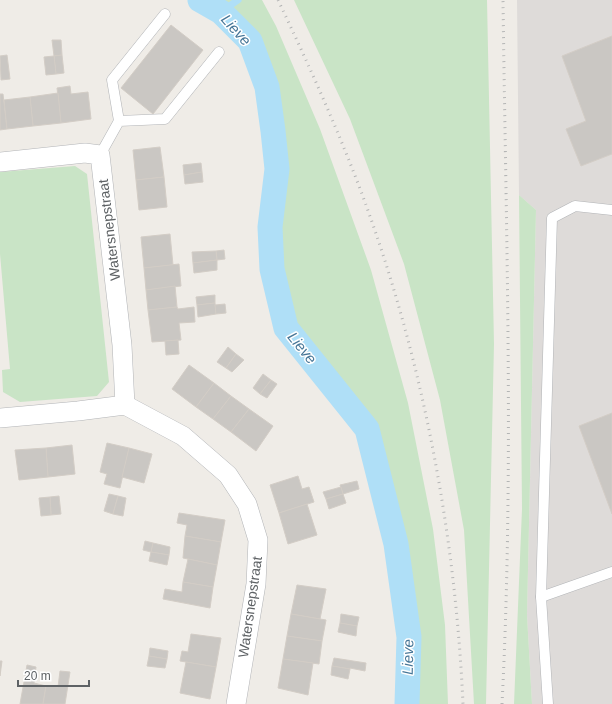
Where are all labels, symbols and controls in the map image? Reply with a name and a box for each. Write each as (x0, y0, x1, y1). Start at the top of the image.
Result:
water label: Lieve (218, 11, 255, 49)
street label: Watersnepstraat (95, 178, 123, 282)
water label: Lieve (284, 328, 320, 367)
street label: Watersnepstraat (235, 555, 265, 659)
water label: Lieve (399, 639, 416, 675)
scale bar (18, 662, 89, 688)
text: 20 m (24, 669, 51, 683)

